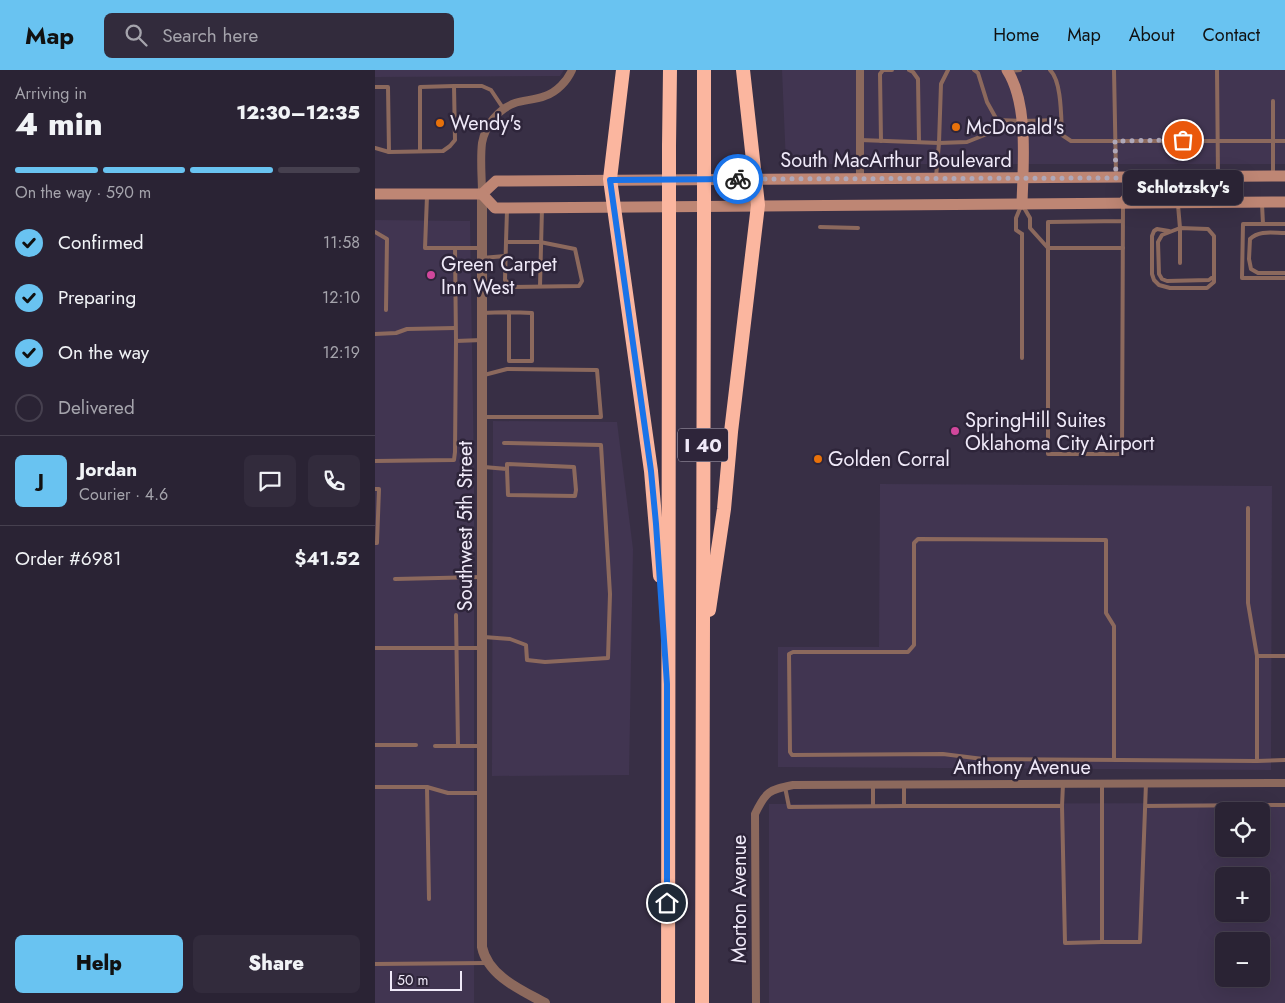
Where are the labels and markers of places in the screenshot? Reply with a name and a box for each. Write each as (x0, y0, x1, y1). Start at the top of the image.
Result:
place label: Wendy's (450, 109, 521, 138)
place label: McDonald's (966, 113, 1064, 142)
marker: Wendy's (434, 117, 446, 129)
pin (1162, 119, 1204, 161)
marker: McDonald's (950, 121, 962, 133)
callout: Schlotzsky's (1123, 170, 1243, 205)
place label: Green Carpet Inn West (441, 250, 557, 302)
marker: Green Carpet Inn West (425, 269, 437, 281)
place label: SpringHill Suites Oklahoma City Airport (965, 406, 1154, 458)
marker: SpringHill Suites Oklahoma City Airport (949, 425, 961, 437)
place label: Golden Corral (828, 445, 950, 474)
marker: Golden Corral (812, 453, 824, 465)
pin (646, 882, 688, 924)

